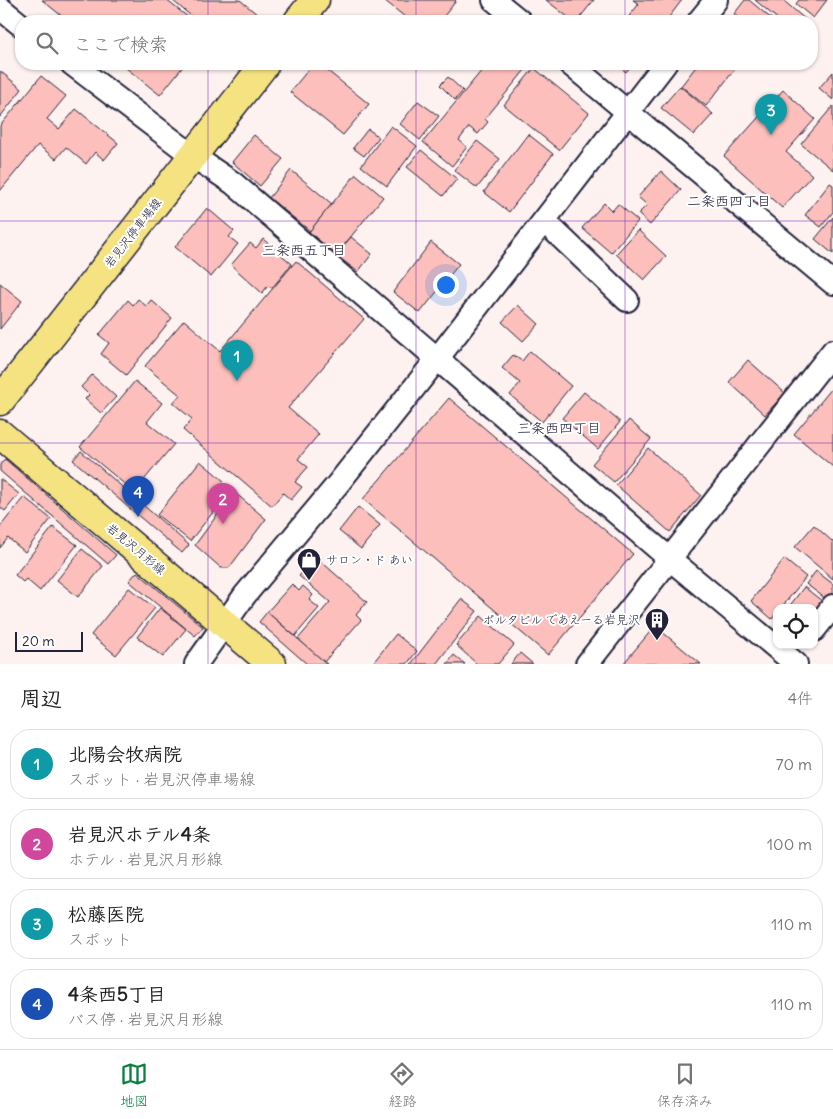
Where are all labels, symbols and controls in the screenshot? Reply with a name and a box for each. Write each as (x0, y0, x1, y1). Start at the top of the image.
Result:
search box (15, 15, 818, 70)
icon: search (33, 29, 61, 57)
text: ここで検索 (73, 32, 168, 56)
pin: 3 (755, 94, 787, 135)
district label: 二条西四丁目 (687, 192, 771, 210)
street label: 岩見沢停車場線 (101, 195, 164, 270)
district label: 三条西五丁目 (262, 241, 346, 259)
your location (433, 272, 459, 298)
pin: 1 (221, 340, 253, 381)
district label: 三条西四丁目 (517, 419, 601, 437)
pin: 4 (122, 476, 154, 517)
pin: 2 (207, 483, 239, 524)
street label: 岩見沢月形線 (104, 520, 169, 578)
shop icon: サロン・ド あい (296, 547, 322, 581)
place label: サロン・ド あい (326, 552, 413, 567)
map controls (773, 604, 818, 649)
button: locate (773, 604, 818, 649)
building icon: ポルタビル であえーる岩見沢 (644, 607, 670, 641)
place label: ポルタビル であえーる岩見沢 (483, 612, 640, 627)
scale bar (15, 629, 82, 652)
text: 20 m (22, 632, 55, 650)
text: 周辺 (20, 685, 62, 712)
text: 4件 (788, 688, 813, 708)
text: 北陽会牧病院 (68, 742, 182, 766)
text: 1 (34, 754, 40, 774)
text: 70 m (776, 754, 812, 774)
text: スポット · 岩見沢停車場線 (68, 769, 255, 789)
text: 岩見沢ホテル4条 (68, 822, 211, 846)
text: 2 (33, 834, 41, 854)
text: 100 m (767, 834, 812, 854)
text: ホテル · 岩見沢月形線 (68, 849, 223, 869)
text: 松藤医院 (68, 902, 144, 926)
text: 3 (32, 914, 42, 934)
text: 110 m (771, 914, 812, 934)
text: スポット (68, 929, 132, 949)
text: 4条西5丁目 (68, 982, 166, 1006)
text: 4 (32, 994, 42, 1014)
text: 110 m (771, 994, 812, 1014)
text: バス停 · 岩見沢月形線 (68, 1009, 223, 1029)
tab: 地図 (120, 1060, 148, 1110)
tab: 経路 (388, 1060, 416, 1110)
tab: 保存済み (657, 1060, 713, 1110)

